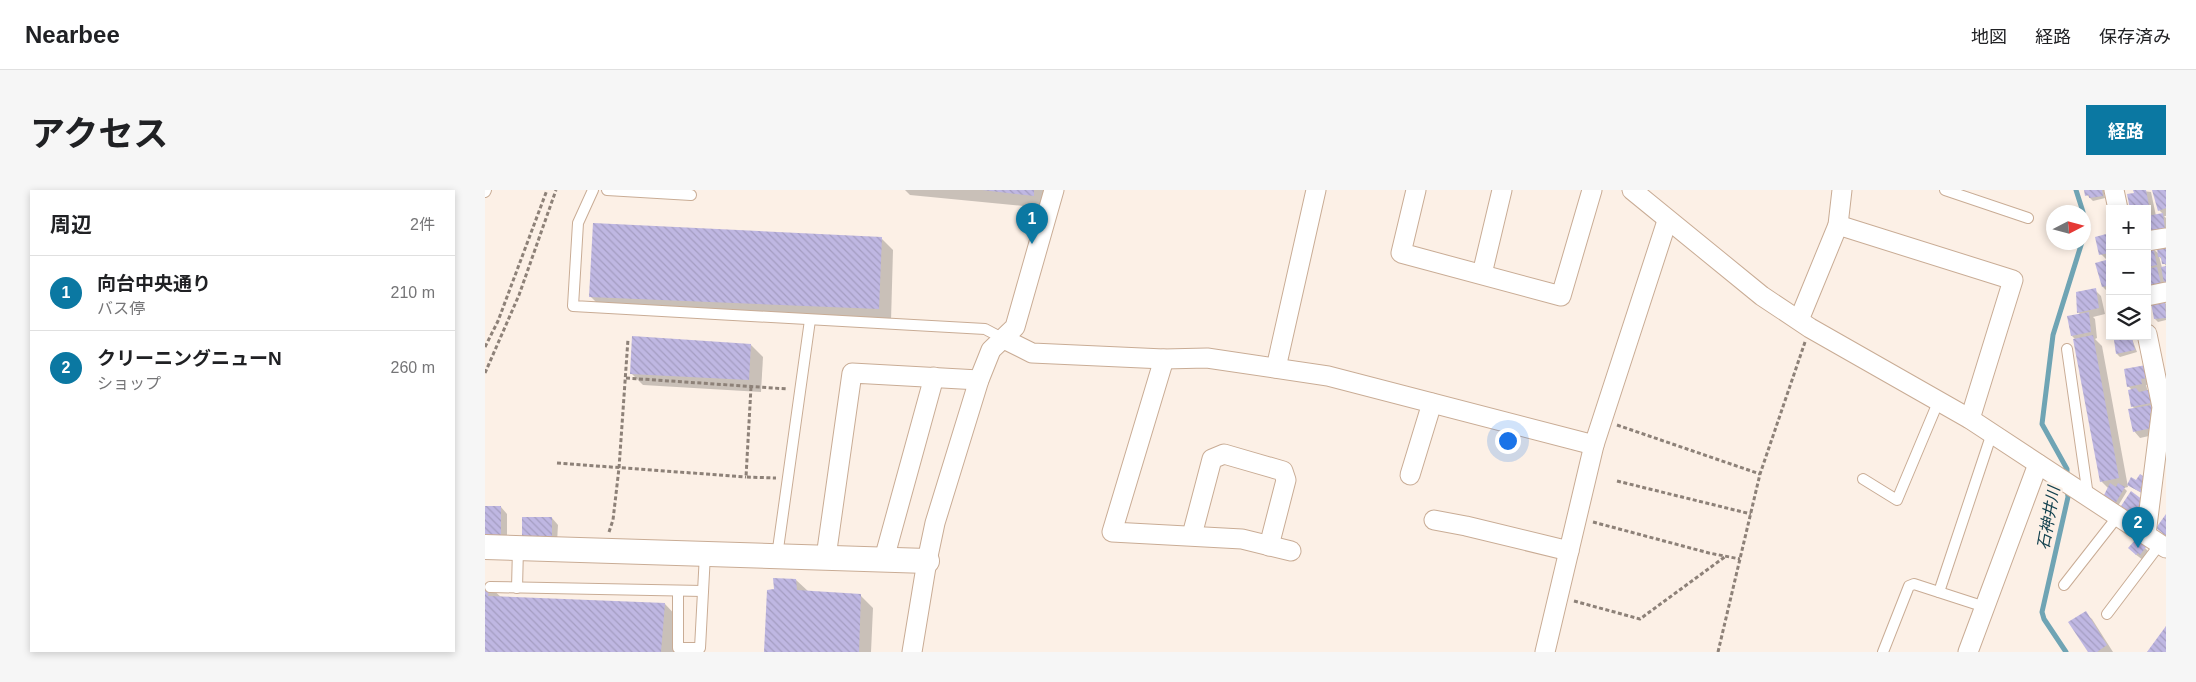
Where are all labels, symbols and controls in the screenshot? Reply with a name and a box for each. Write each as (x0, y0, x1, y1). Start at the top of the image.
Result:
text: Nearbee (25, 21, 120, 48)
text: 地図 (1971, 27, 2007, 47)
text: 経路 (2035, 27, 2071, 47)
text: 保存済み (2099, 27, 2171, 47)
button: 経路 (2086, 105, 2166, 155)
text: アクセス (30, 114, 168, 153)
pin: 1 (1016, 203, 1048, 244)
north arrow (2046, 205, 2091, 250)
map controls (2106, 205, 2151, 340)
button: + (2106, 205, 2151, 250)
text: 周辺 (50, 213, 92, 236)
text: 2件 (410, 216, 435, 233)
button: − (2106, 250, 2151, 295)
text: 向台中央通り (97, 273, 211, 294)
text: 1 (62, 284, 70, 301)
text: 210 m (391, 284, 435, 301)
button: layers (2106, 295, 2151, 340)
text: バス停 (97, 300, 145, 317)
text: クリーニングニューN (97, 348, 282, 369)
text: 2 (62, 359, 70, 376)
text: 260 m (391, 359, 435, 376)
text: ショップ (97, 375, 161, 392)
your location (1495, 428, 1521, 454)
water label: 石神井川 (2035, 483, 2063, 551)
pin: 2 (2122, 507, 2154, 548)

